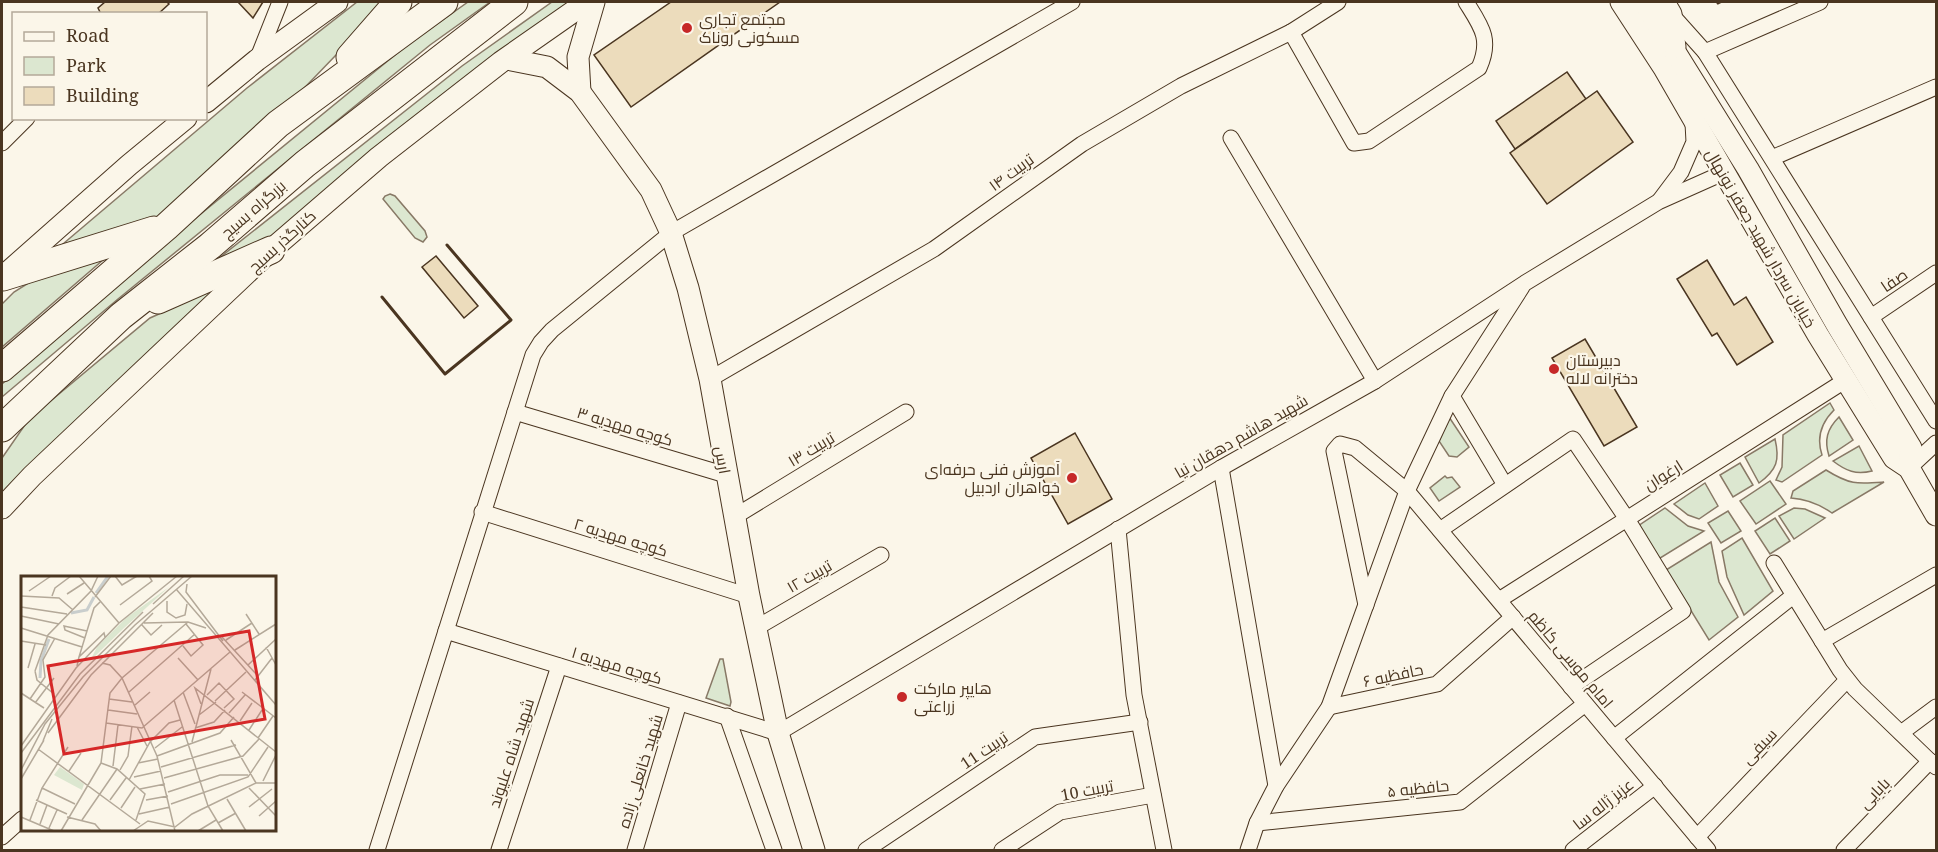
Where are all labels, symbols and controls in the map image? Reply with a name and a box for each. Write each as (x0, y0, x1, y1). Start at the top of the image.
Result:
place label: مجتمع تجاری مسکونی روناک (699, 8, 800, 48)
legend (12, 12, 207, 120)
marker: مجتمع تجاری مسکونی روناک (680, 21, 694, 35)
text: Road (66, 23, 109, 47)
text: Park (66, 53, 106, 77)
text: Building (66, 83, 139, 107)
street label: خیابان سردار شهید جعفر نونهال (1701, 144, 1821, 332)
street label: تربیت ۱۴ (984, 148, 1039, 196)
street label: بزرگراه بسیج (216, 175, 291, 244)
street label: کنارگذر بسیج (243, 205, 321, 278)
street label: صفا (1876, 263, 1912, 297)
place label: دبیرستان دخترانه لاله (1566, 349, 1638, 389)
marker: دبیرستان دخترانه لاله (1547, 362, 1561, 376)
street label: شهید هاشم دهقان نیا (1170, 389, 1312, 484)
street label: کوچه مهدیه ۳ (574, 401, 676, 452)
street label: تربیت ۱۳ (783, 426, 839, 472)
street label: ارس (710, 444, 736, 476)
street label: ارغوان (1639, 454, 1687, 496)
place label: آموزش فنی حرفه‌ای خواهران اردبیل (924, 458, 1061, 498)
marker: آموزش فنی حرفه‌ای خواهران اردبیل (1065, 471, 1079, 485)
street label: کوچه مهدیه ۲ (571, 512, 671, 563)
street label: تربیت ۱۲ (782, 554, 836, 598)
inset map (21, 576, 276, 831)
street label: امام موسی کاظم (1523, 605, 1619, 713)
street label: کوچه مهدیه ۱ (569, 641, 665, 690)
street label: حافظیه ۶ (1361, 658, 1425, 692)
place label: هایپر مارکت زراعتی (914, 677, 992, 717)
marker: هایپر مارکت زراعتی (895, 690, 909, 704)
street label: شهید شاه علیوند (483, 695, 539, 811)
street label: شهید خانعلی زاده (612, 711, 668, 831)
street label: سیفی (1736, 723, 1782, 769)
street label: تربیت 11 (956, 726, 1013, 774)
street label: بابایی (1853, 772, 1895, 814)
street label: عزیز ژاله سا (1568, 773, 1638, 835)
street label: تربیت 10 (1059, 774, 1116, 806)
street label: حافظیه ۵ (1386, 774, 1450, 802)

